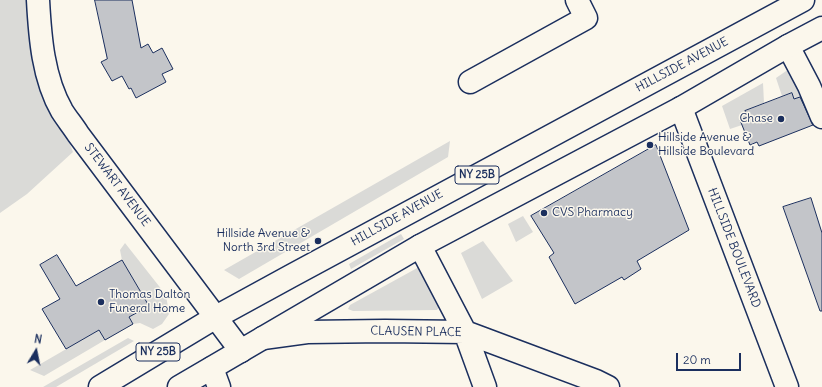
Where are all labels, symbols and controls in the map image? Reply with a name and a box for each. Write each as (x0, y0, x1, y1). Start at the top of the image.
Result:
street label: HILLSIDE AVENUE (633, 35, 731, 95)
place label: Chase (739, 112, 773, 126)
marker: Chase (776, 114, 786, 124)
place label: Hillside Avenue & Hillside Boulevard (658, 131, 754, 159)
marker: Hillside Avenue & Hillside Boulevard (645, 140, 655, 150)
street label: STEWART AVENUE (81, 141, 153, 229)
road number: NY 25B (455, 166, 499, 184)
street label: HILLSIDE BOULEVARD (704, 186, 764, 310)
street label: HILLSIDE AVENUE (349, 187, 445, 249)
place label: CVS Pharmacy (552, 206, 633, 220)
marker: CVS Pharmacy (539, 208, 549, 218)
place label: Hillside Avenue & North 3rd Street (217, 227, 310, 255)
marker: Hillside Avenue & North 3rd Street (313, 236, 323, 246)
place label: Thomas Dalton Funeral Home (109, 288, 190, 316)
marker: Thomas Dalton Funeral Home (96, 297, 106, 307)
street label: CLAUSEN PLACE (370, 324, 462, 340)
north arrow (16, 331, 56, 371)
text: N (33, 332, 43, 347)
road number: NY 25B (136, 343, 180, 361)
scale bar (678, 345, 743, 371)
text: 20 m (683, 352, 711, 367)

